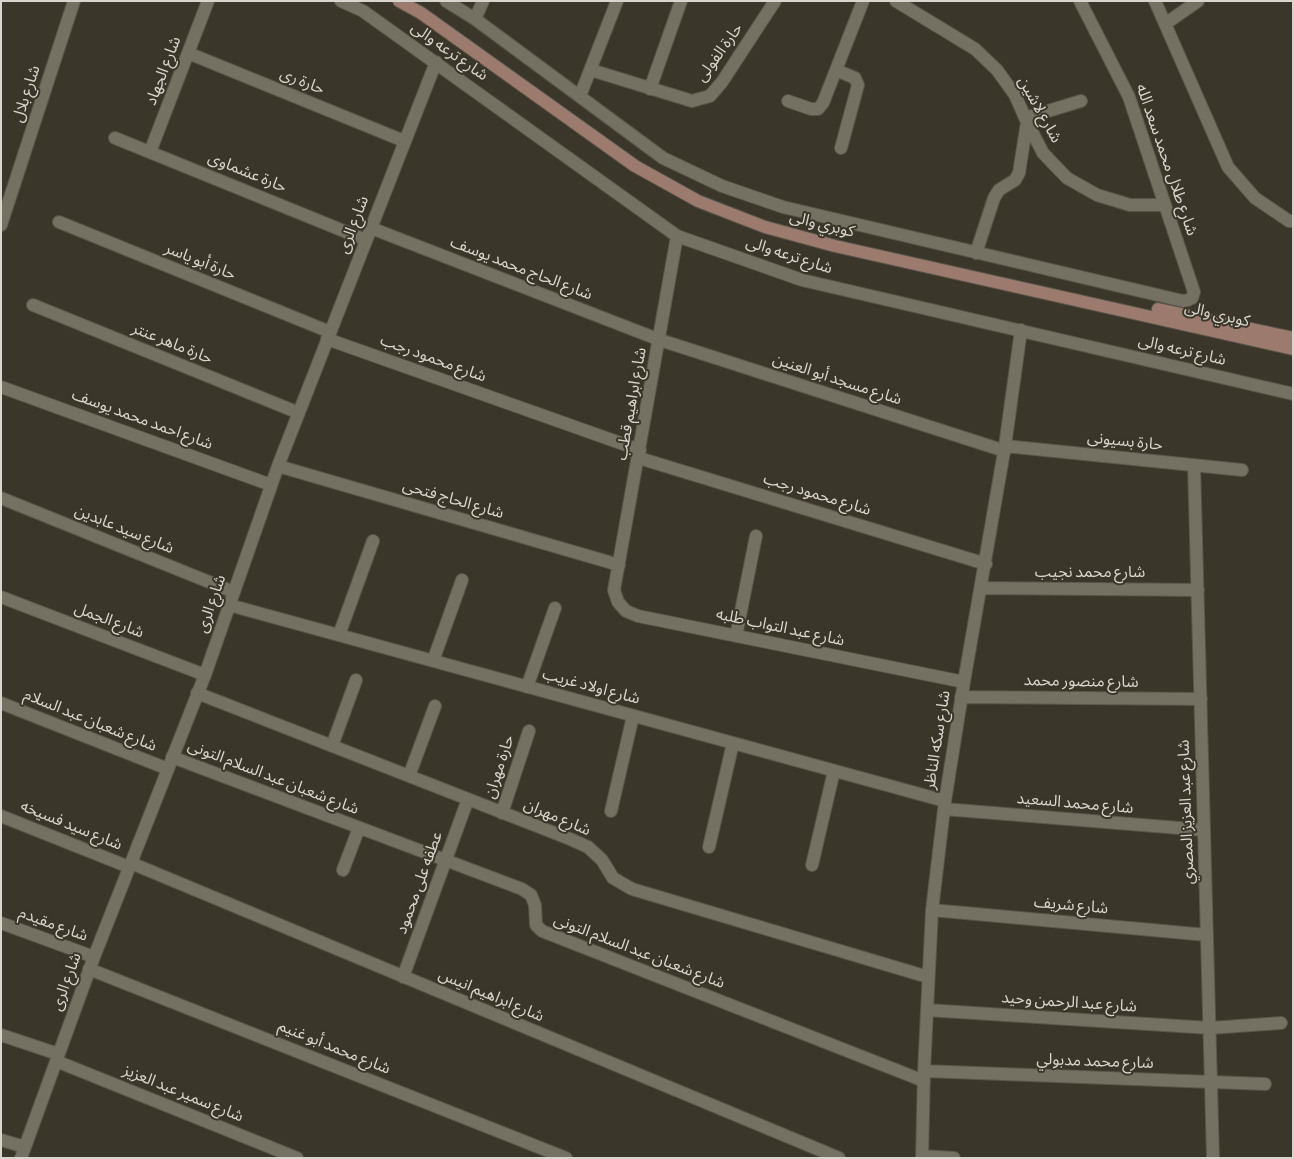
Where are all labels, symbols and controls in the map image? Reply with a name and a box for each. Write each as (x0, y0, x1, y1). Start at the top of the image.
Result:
street label: شارع ترعه والى (407, 18, 491, 86)
street label: حارة الفولى (692, 20, 748, 86)
street label: شارع الجهاد (142, 34, 186, 108)
street label: شارع بلال (9, 63, 45, 125)
street label: حارة رى (277, 64, 327, 100)
street label: شارع لاشين (1013, 73, 1065, 147)
street label: شارع طلال محمد سعد الله (1131, 82, 1201, 238)
street label: حارة عشماوى (205, 149, 289, 197)
street label: شارع الرى (334, 193, 374, 257)
street label: كوبري والى (787, 208, 857, 242)
street label: شارع الحاج محمد يوسف (447, 233, 595, 305)
street label: شارع ترعه والى (743, 233, 835, 279)
street label: حارة أبو ياسر (162, 239, 238, 285)
street label: كوبري والى (1182, 298, 1252, 332)
street label: حارة ماهر عنتر (129, 319, 215, 369)
street label: شارع محمود رجب (377, 331, 489, 387)
street label: شارع ترعه والى (1136, 332, 1228, 370)
street label: شارع ابراهيم قطب (613, 346, 651, 462)
street label: شارع مسجد أبو العنين (770, 350, 904, 410)
street label: شارع احمد محمد يوسف (69, 386, 215, 454)
street label: حارة بسيونى (1086, 428, 1164, 456)
street label: شارع محمود رجب (761, 470, 873, 520)
street label: شارع الحاج فتحى (400, 476, 506, 524)
street label: شارع سيد عابدين (72, 501, 176, 559)
street label: شارع محمد نجيب (1035, 563, 1145, 583)
street label: شارع الرى (193, 572, 231, 636)
street label: شارع الجمل (72, 599, 146, 643)
street label: شارع عبد التواب طلبه (714, 605, 846, 651)
street label: شارع اولاد غريب (540, 665, 642, 709)
street label: شارع منصور محمد (1023, 671, 1139, 693)
street label: شارع شعبان عبد السلام (21, 686, 159, 756)
street label: شارع سكه الناظر (921, 689, 955, 791)
street label: حارة مهران (481, 733, 519, 801)
street label: شارع شعبان عبد السلام التونى (185, 736, 361, 820)
street label: شارع عبد العزيز المصري (1175, 739, 1199, 885)
street label: شارع محمد السعيد (1016, 789, 1134, 819)
street label: شارع مهران (521, 795, 593, 841)
street label: شارع سيد فسيخه (17, 797, 125, 855)
street label: عطفه على محمود (393, 829, 447, 937)
street label: شارع شريف (1033, 893, 1109, 919)
street label: شارع مقيدم (16, 904, 90, 946)
street label: شارع شعبان عبد السلام التونى (551, 910, 727, 994)
street label: شارع الرى (48, 950, 86, 1014)
street label: شارع ابراهيم انيس (435, 965, 547, 1027)
street label: شارع عبد الرحمن وحيد (1001, 989, 1137, 1017)
street label: شارع محمد أبو غنيم (275, 1017, 393, 1079)
street label: شارع محمد مدبولي (1036, 1050, 1154, 1074)
street label: شارع سمير عبد العزيز (120, 1061, 246, 1127)

